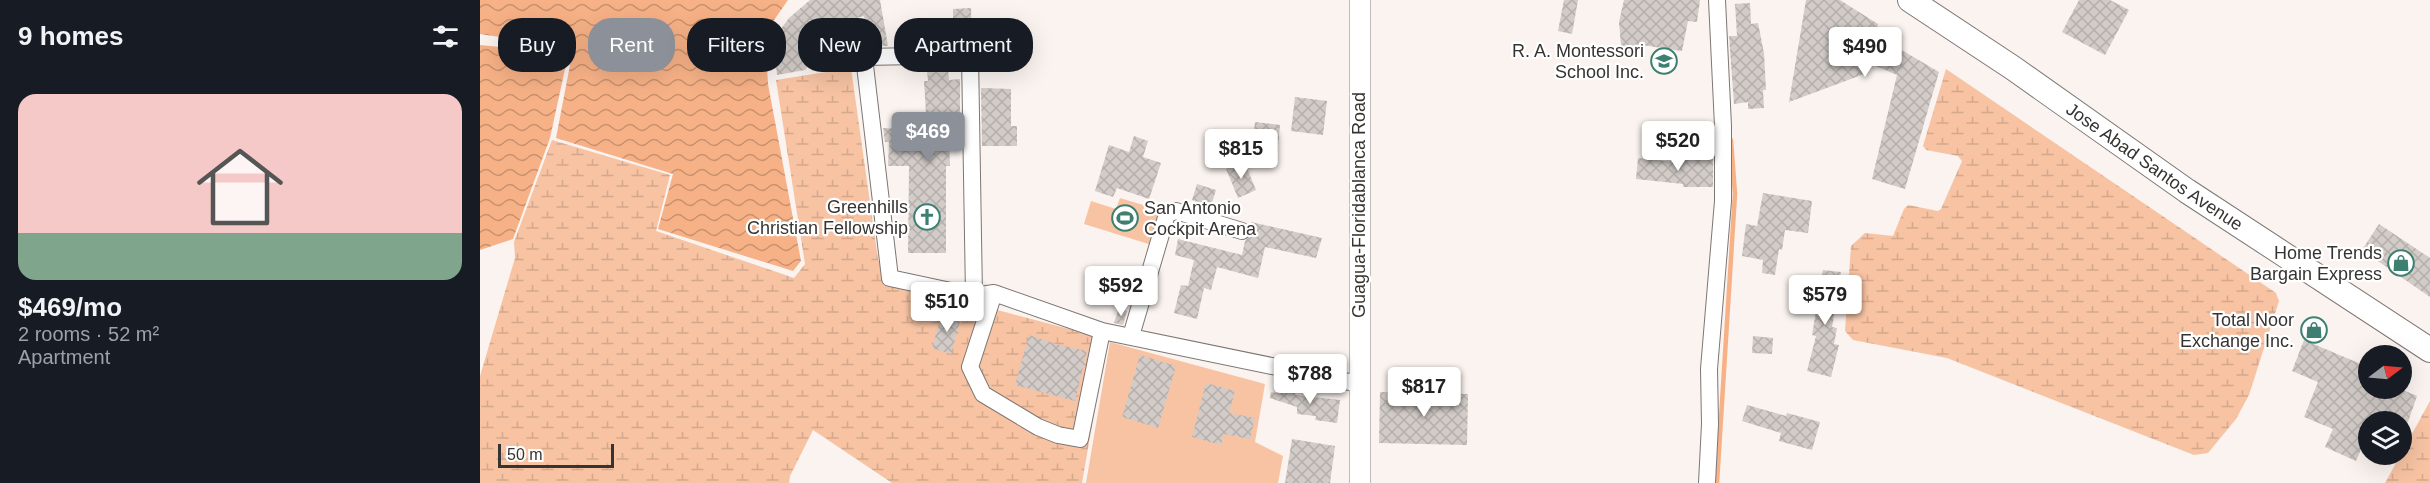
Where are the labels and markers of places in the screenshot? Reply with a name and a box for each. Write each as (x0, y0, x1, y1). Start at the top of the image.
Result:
pin: $490 (1829, 27, 1901, 78)
place label: R. A. Montessori School Inc. (1512, 41, 1644, 82)
school or university icon: R. A. Montessori School Inc. (1649, 46, 1679, 76)
pin: $469 (892, 112, 964, 163)
pin: $520 (1642, 121, 1714, 172)
pin: $815 (1205, 129, 1277, 180)
place label: Greenhills Christian Fellowship (747, 197, 908, 238)
place label: San Antonio Cockpit Arena (1144, 198, 1257, 239)
church icon: Greenhills Christian Fellowship (912, 202, 942, 232)
sports icon: San Antonio Cockpit Arena (1110, 203, 1140, 233)
place label: Home Trends Bargain Express (2250, 243, 2382, 284)
shop icon: Home Trends Bargain Express (2386, 248, 2416, 278)
pin: $592 (1085, 266, 1157, 317)
pin: $579 (1789, 275, 1861, 326)
pin: $510 (911, 282, 983, 333)
place label: Total Noor Exchange Inc. (2180, 310, 2294, 351)
shop icon: Total Noor Exchange Inc. (2299, 315, 2329, 345)
pin: $788 (1274, 354, 1346, 405)
pin: $817 (1388, 367, 1460, 418)

